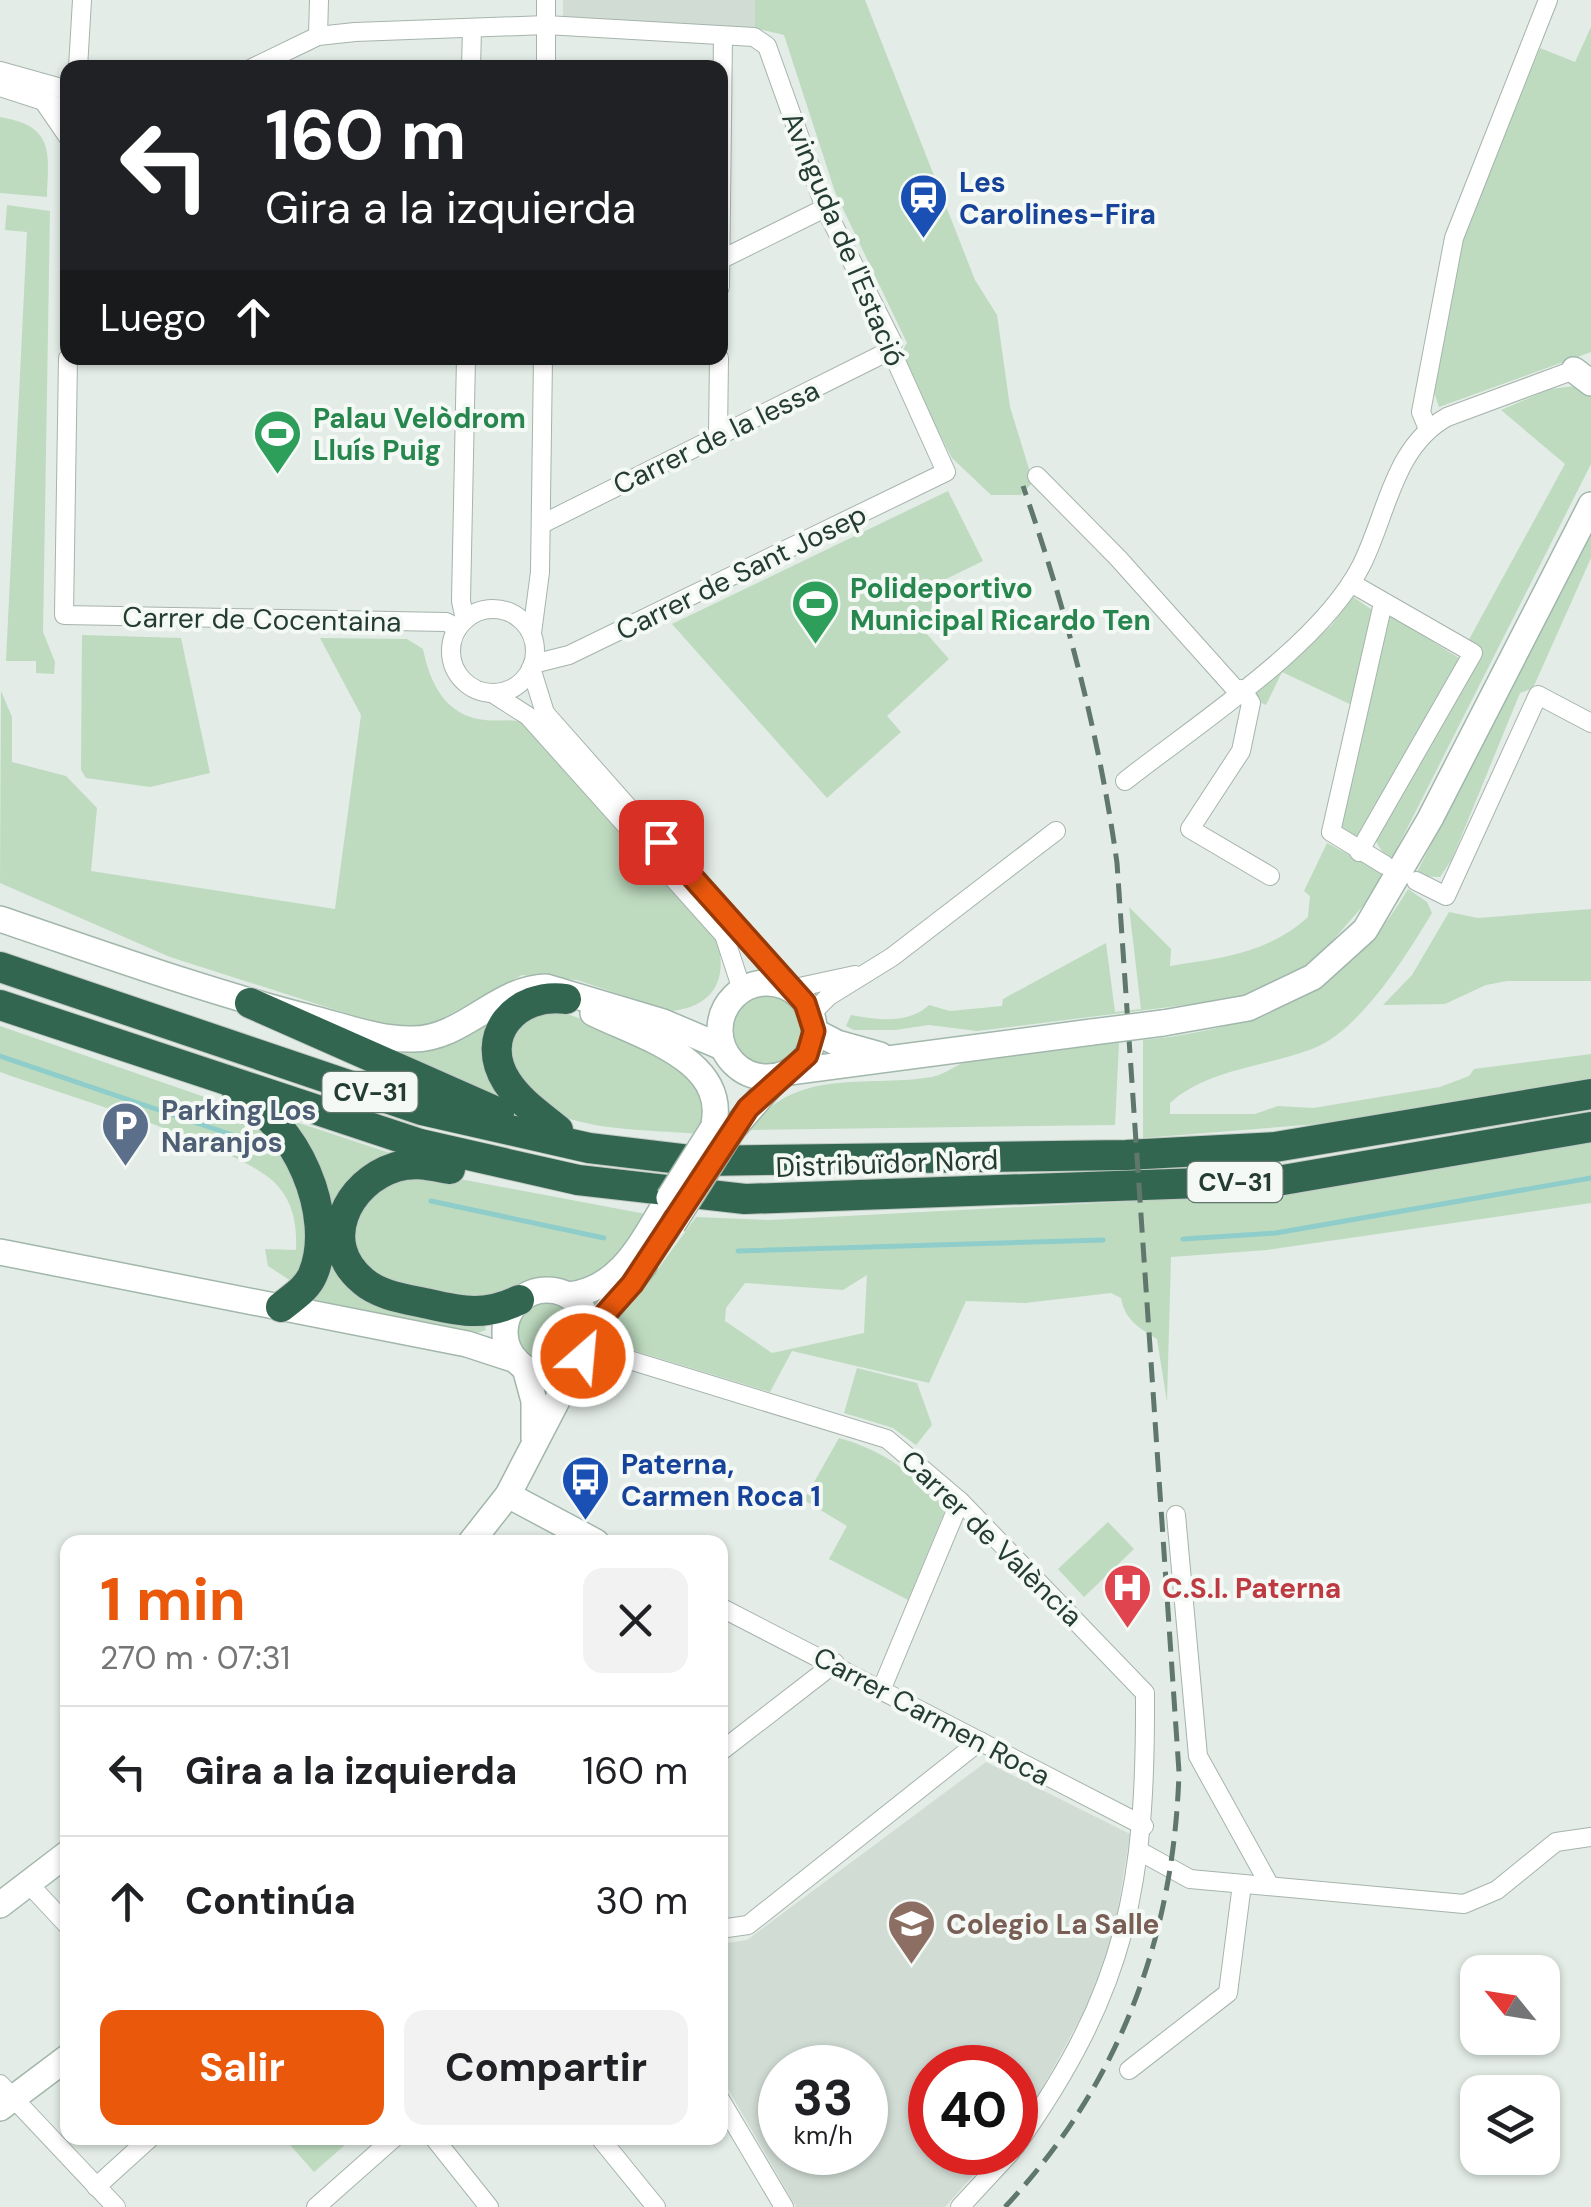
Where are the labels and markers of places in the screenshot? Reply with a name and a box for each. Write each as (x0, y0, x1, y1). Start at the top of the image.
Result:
place label: Les Carolines-Fira (959, 164, 1156, 233)
station icon: Les Carolines-Fira (898, 172, 950, 240)
place label: Palau Velòdrom Lluís Puig (313, 400, 526, 469)
sports icon: Palau Velòdrom Lluís Puig (252, 408, 304, 476)
place label: Polideportivo Municipal Ricardo Ten (850, 570, 1151, 639)
sports icon: Polideportivo Municipal Ricardo Ten (789, 578, 841, 646)
pin (619, 800, 704, 885)
place label: Parking Los Naranjos (161, 1092, 317, 1161)
parking icon: Parking Los Naranjos (100, 1100, 152, 1168)
place label: Paterna, Carmen Roca 1 (621, 1446, 821, 1515)
bus stop icon: Paterna, Carmen Roca 1 (560, 1454, 612, 1522)
hospital icon: C.S.I. Paterna (1101, 1562, 1153, 1630)
place label: C.S.I. Paterna (1162, 1570, 1341, 1607)
school or university icon: Colegio La Salle (885, 1898, 937, 1966)
place label: Colegio La Salle (946, 1906, 1159, 1943)

